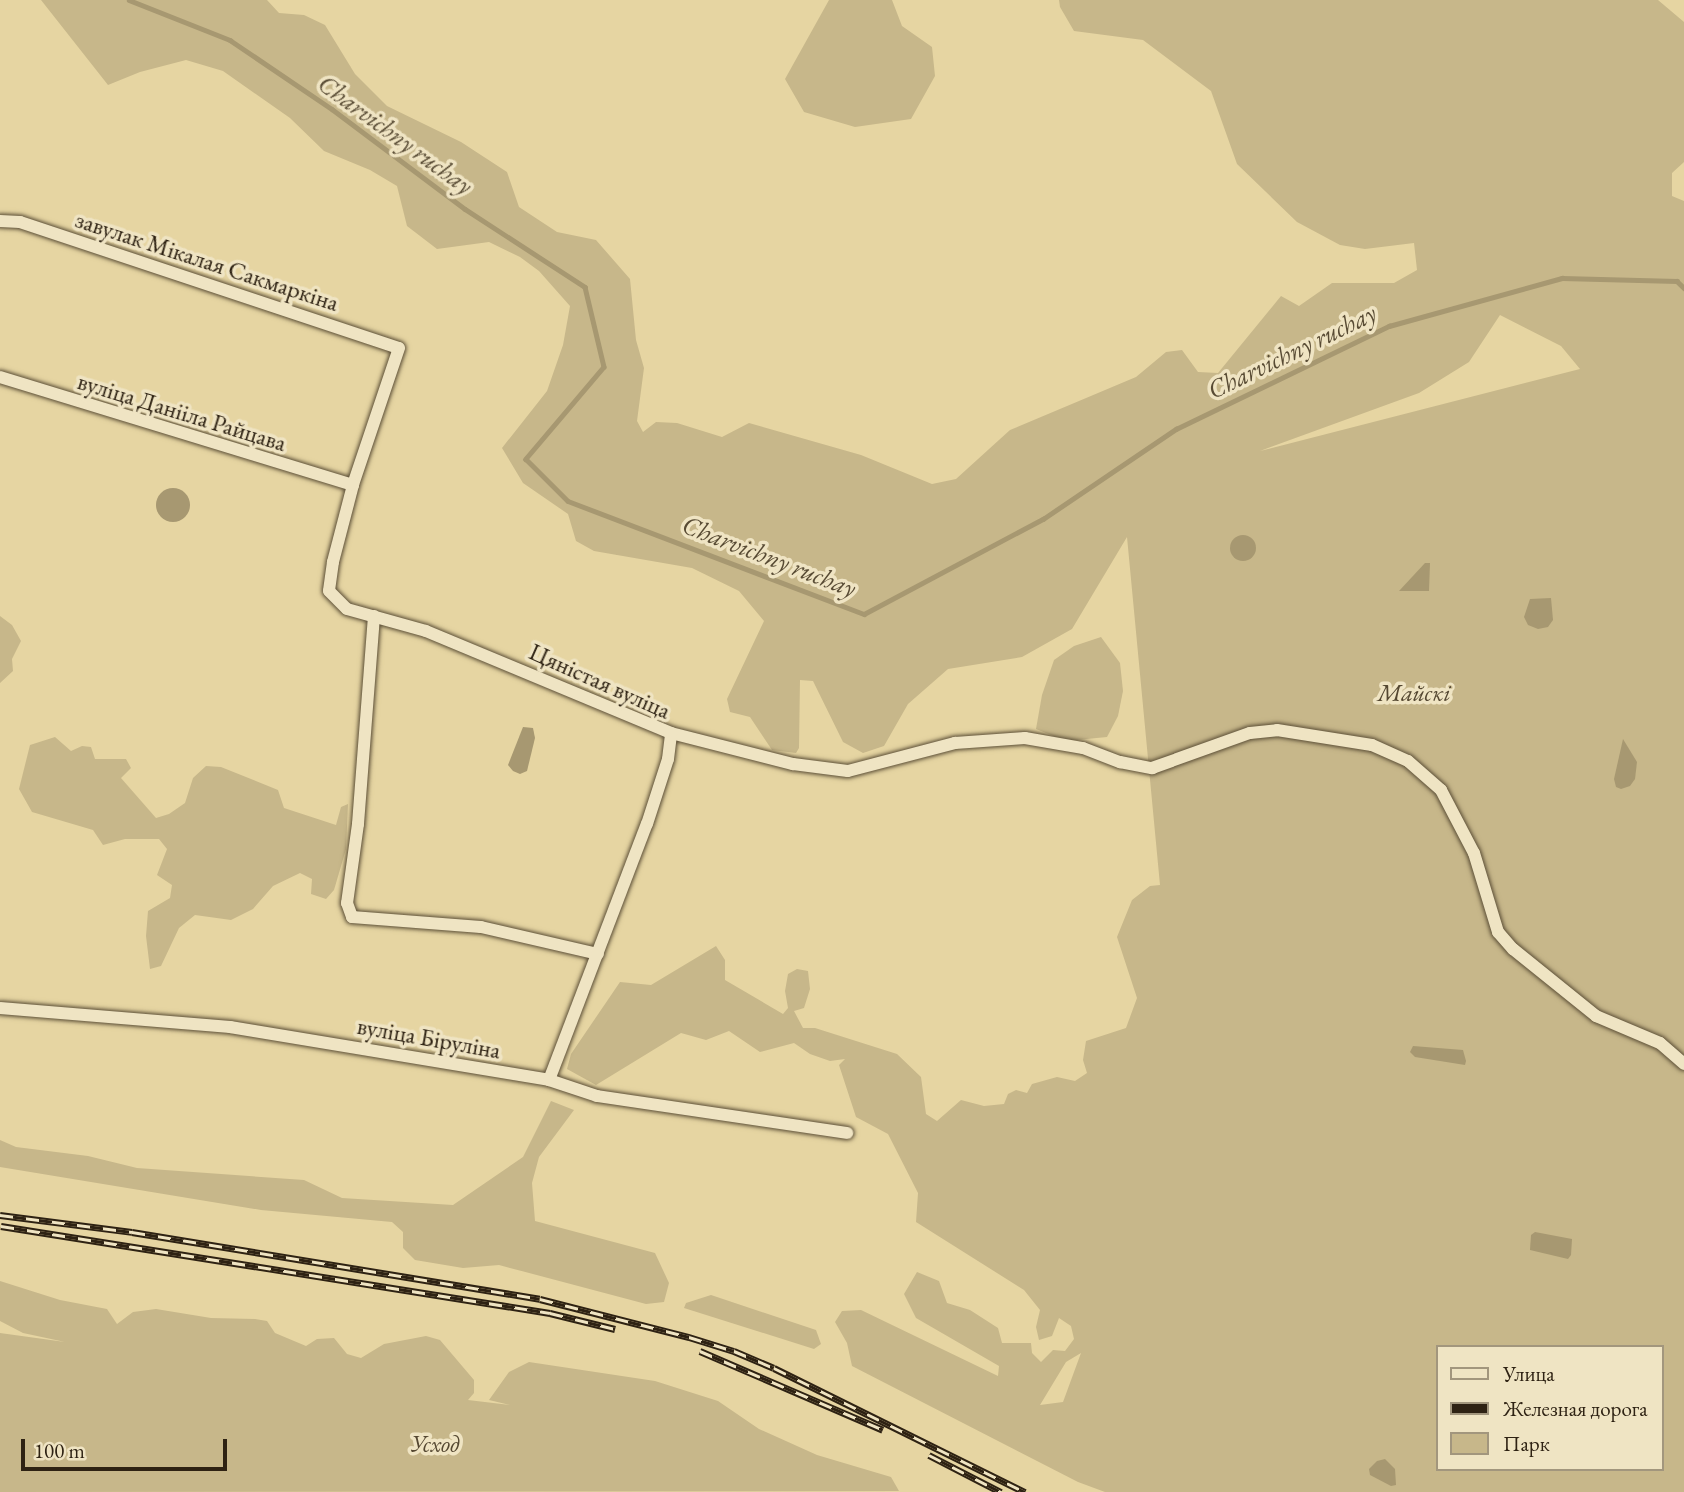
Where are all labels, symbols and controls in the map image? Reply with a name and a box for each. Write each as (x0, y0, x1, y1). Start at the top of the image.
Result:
water label: Charvichny ruchay (311, 68, 479, 202)
street label: завулак Мікалая Сакмаркіна (72, 205, 342, 317)
water label: Charvichny ruchay (1203, 298, 1381, 406)
street label: вуліца Данііла Райцава (74, 367, 290, 457)
water label: Charvichny ruchay (678, 509, 860, 605)
street label: Цяністая вуліца (525, 637, 675, 725)
park label: Майскі (1378, 679, 1450, 707)
street label: вуліца Біруліна (355, 1011, 503, 1065)
legend (1436, 1345, 1663, 1471)
text: Улица (1503, 1360, 1555, 1387)
text: Железная дорога (1503, 1395, 1648, 1422)
scale bar (24, 1426, 231, 1470)
park label: Усход (410, 1430, 460, 1458)
text: Парк (1503, 1430, 1550, 1457)
text: 100 m (34, 1437, 85, 1464)

